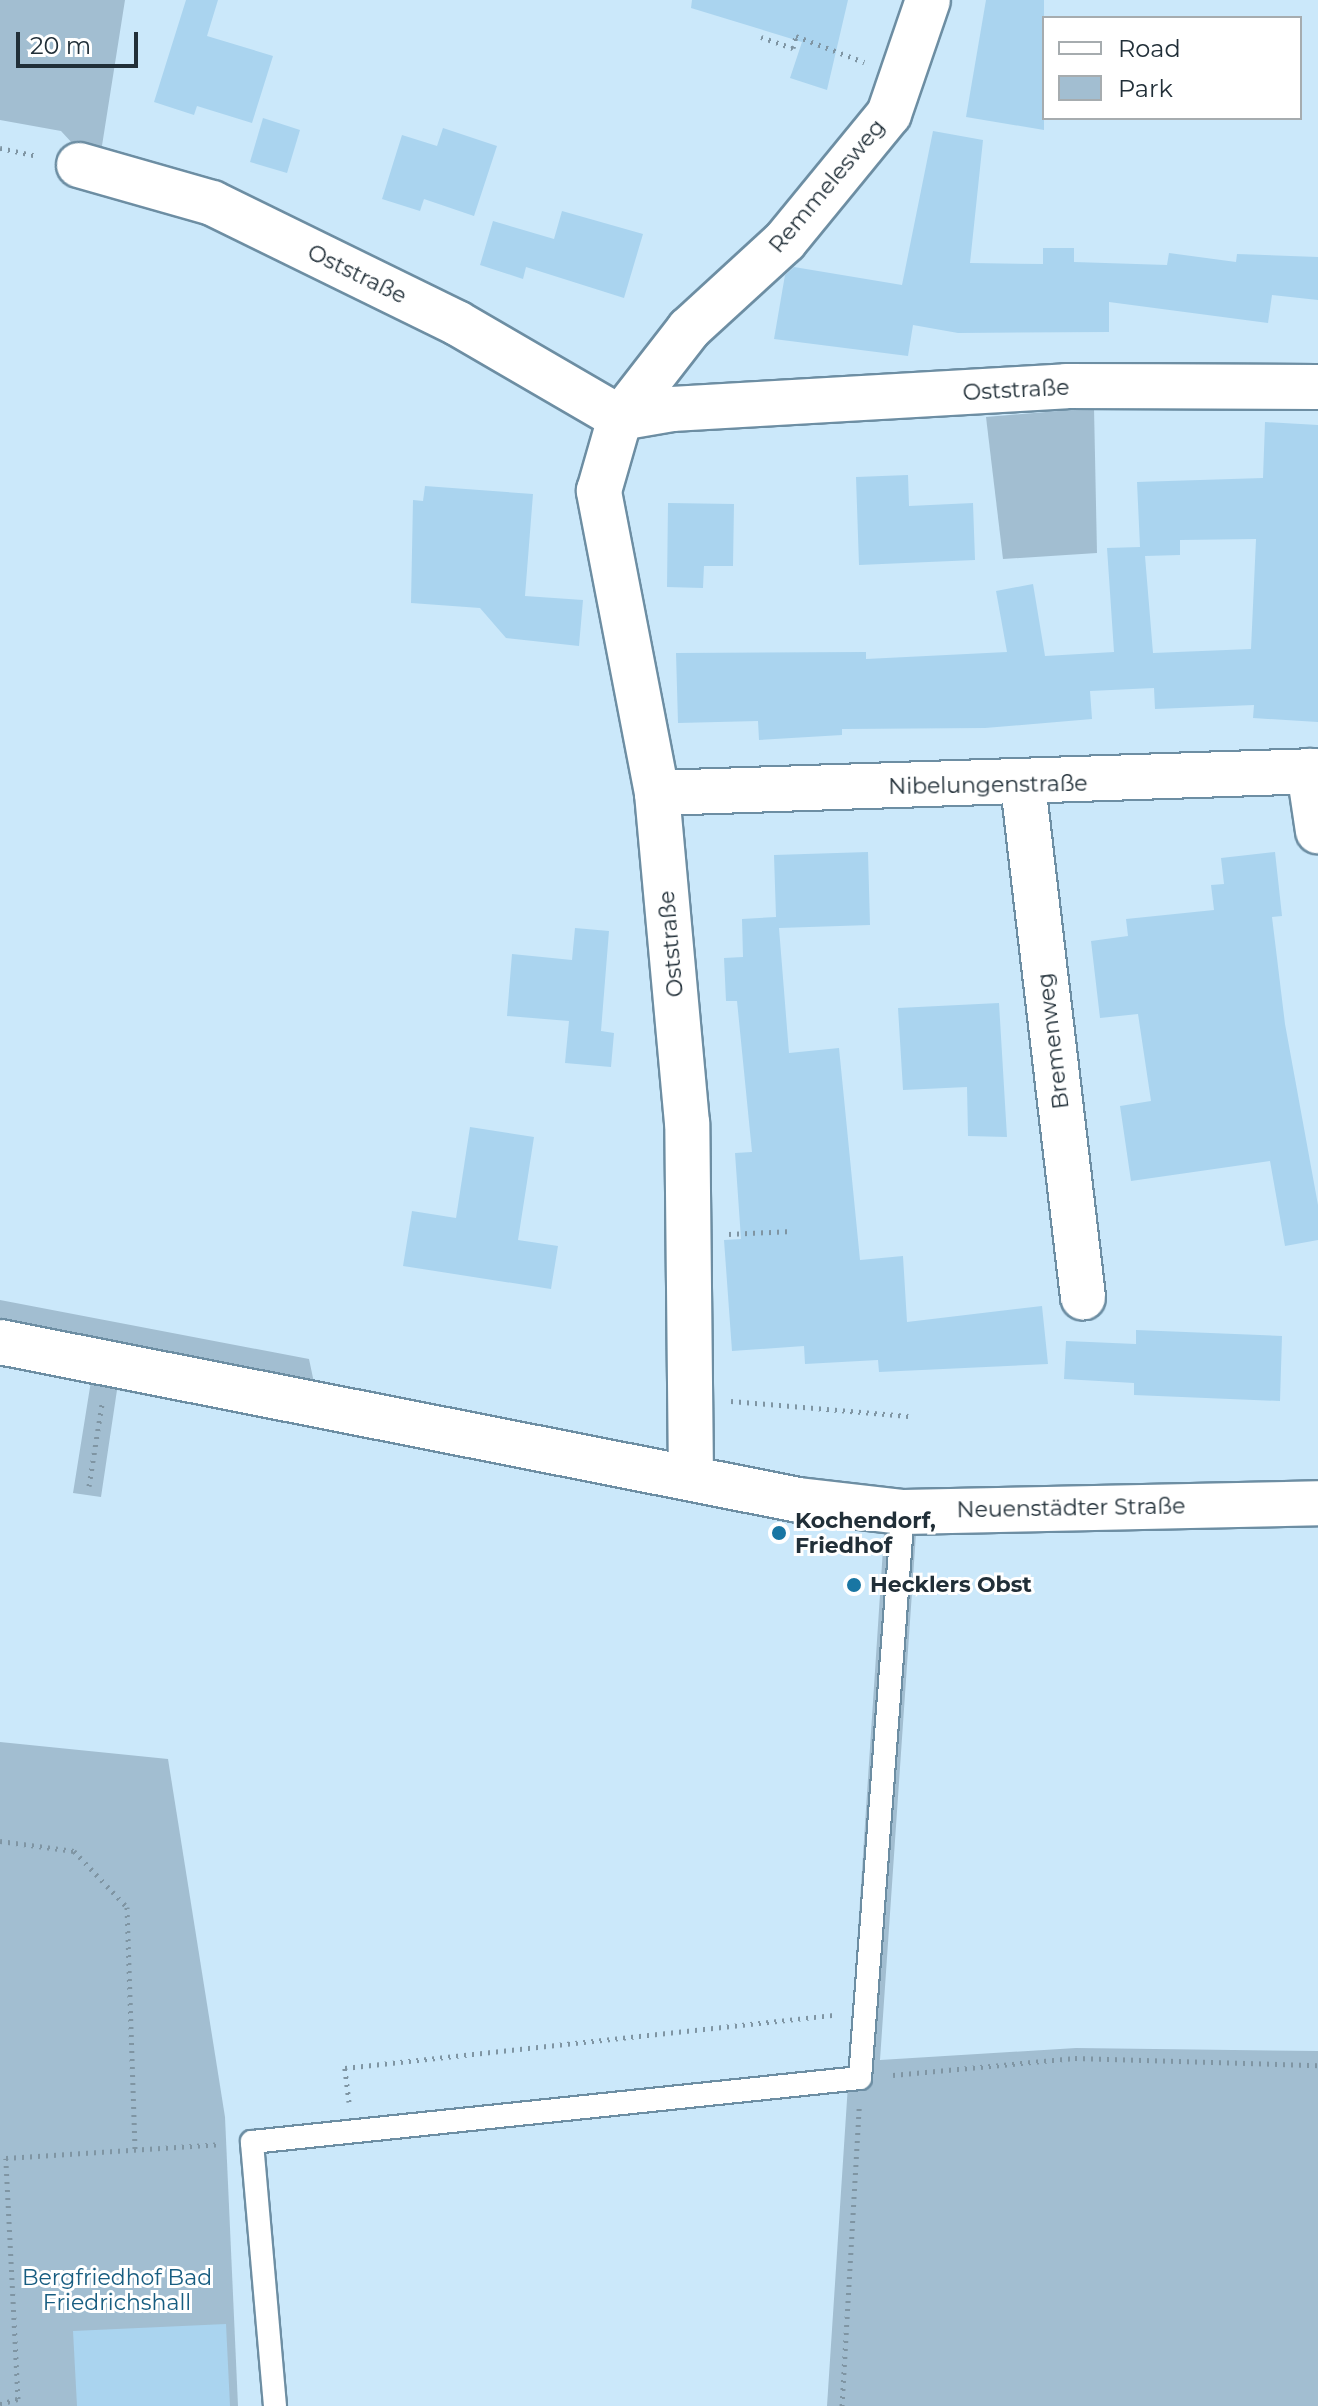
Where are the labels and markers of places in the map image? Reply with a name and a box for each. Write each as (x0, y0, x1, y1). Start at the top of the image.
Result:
place label: Kochendorf, Friedhof (795, 1507, 936, 1558)
marker: Kochendorf, Friedhof (770, 1524, 788, 1542)
place label: Hecklers Obst (870, 1572, 1032, 1598)
marker: Hecklers Obst (845, 1576, 863, 1594)

